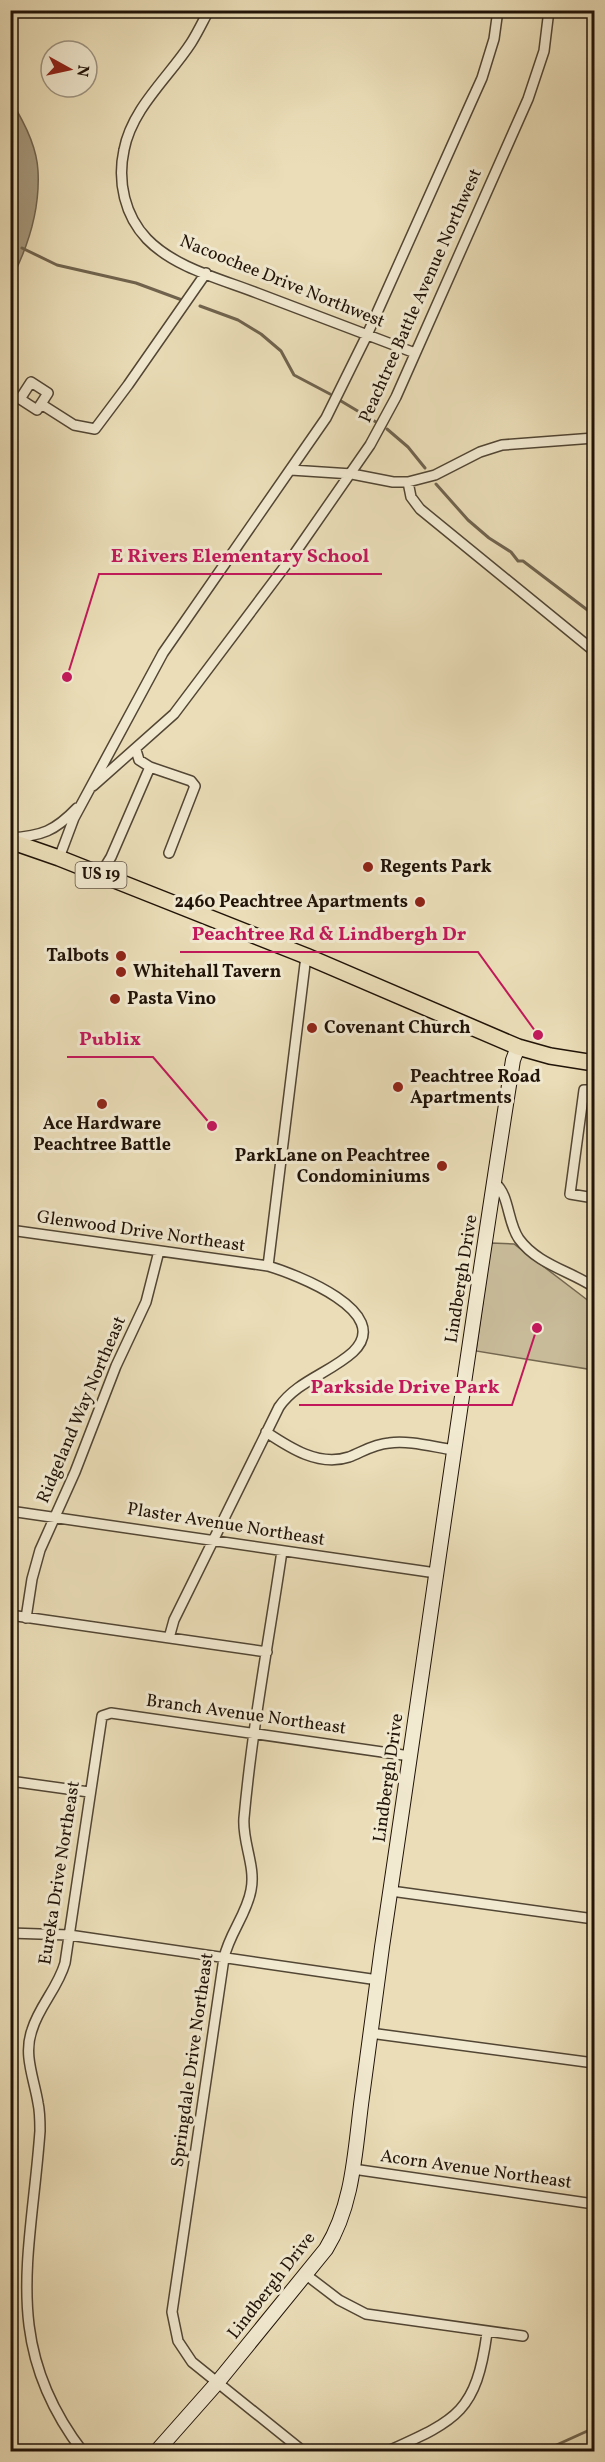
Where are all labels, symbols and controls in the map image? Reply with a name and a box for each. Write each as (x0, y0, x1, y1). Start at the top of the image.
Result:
north arrow (39, 39, 99, 99)
text: N (70, 64, 94, 78)
street label: Peachtree Battle Avenue Northwest (353, 165, 489, 427)
street label: Nacoochee Drive Northwest (176, 229, 388, 335)
callout: E Rivers Elementary School (99, 536, 382, 574)
text: E Rivers Elementary School (111, 543, 369, 571)
place label: Regents Park (380, 855, 492, 880)
marker: Regents Park (361, 860, 375, 874)
road number: US 19 (76, 862, 126, 888)
place label: 2460 Peachtree Apartments (175, 890, 408, 915)
marker: 2460 Peachtree Apartments (413, 895, 427, 909)
callout: Peachtree Rd & Lindbergh Dr (180, 914, 478, 952)
text: Peachtree Rd & Lindbergh Dr (192, 921, 467, 949)
place label: Talbots (46, 944, 109, 969)
marker: Talbots (114, 949, 128, 963)
place label: Whitehall Tavern (133, 960, 281, 985)
marker: Whitehall Tavern (114, 965, 128, 979)
place label: Pasta Vino (127, 987, 216, 1012)
marker: Pasta Vino (108, 992, 122, 1006)
place label: Covenant Church (324, 1016, 471, 1041)
callout: Publix (67, 1019, 153, 1057)
marker: Covenant Church (305, 1021, 319, 1035)
text: Publix (79, 1026, 141, 1054)
place label: Peachtree Road Apartments (410, 1065, 541, 1111)
marker: Peachtree Road Apartments (391, 1080, 405, 1094)
marker: Ace Hardware Peachtree Battle (95, 1097, 109, 1111)
place label: Ace Hardware Peachtree Battle (33, 1112, 171, 1158)
place label: ParkLane on Peachtree Condominiums (235, 1144, 430, 1190)
marker: ParkLane on Peachtree Condominiums (435, 1159, 449, 1173)
street label: Glenwood Drive Northeast (35, 1205, 247, 1259)
street label: Lindbergh Drive (440, 1213, 484, 1345)
street label: Ridgeland Way Northeast (31, 1313, 133, 1507)
callout: Parkside Drive Park (299, 1367, 512, 1405)
text: Parkside Drive Park (310, 1374, 500, 1402)
street label: Plaster Avenue Northeast (125, 1497, 327, 1553)
street label: Branch Avenue Northeast (144, 1689, 348, 1741)
street label: Lindbergh Drive (368, 1712, 410, 1844)
street label: Eureka Drive Northeast (33, 1779, 87, 1967)
street label: Springdale Drive Northeast (166, 1951, 220, 2169)
street label: Acorn Avenue Northeast (379, 2144, 573, 2196)
street label: Lindbergh Drive (222, 2227, 322, 2345)

